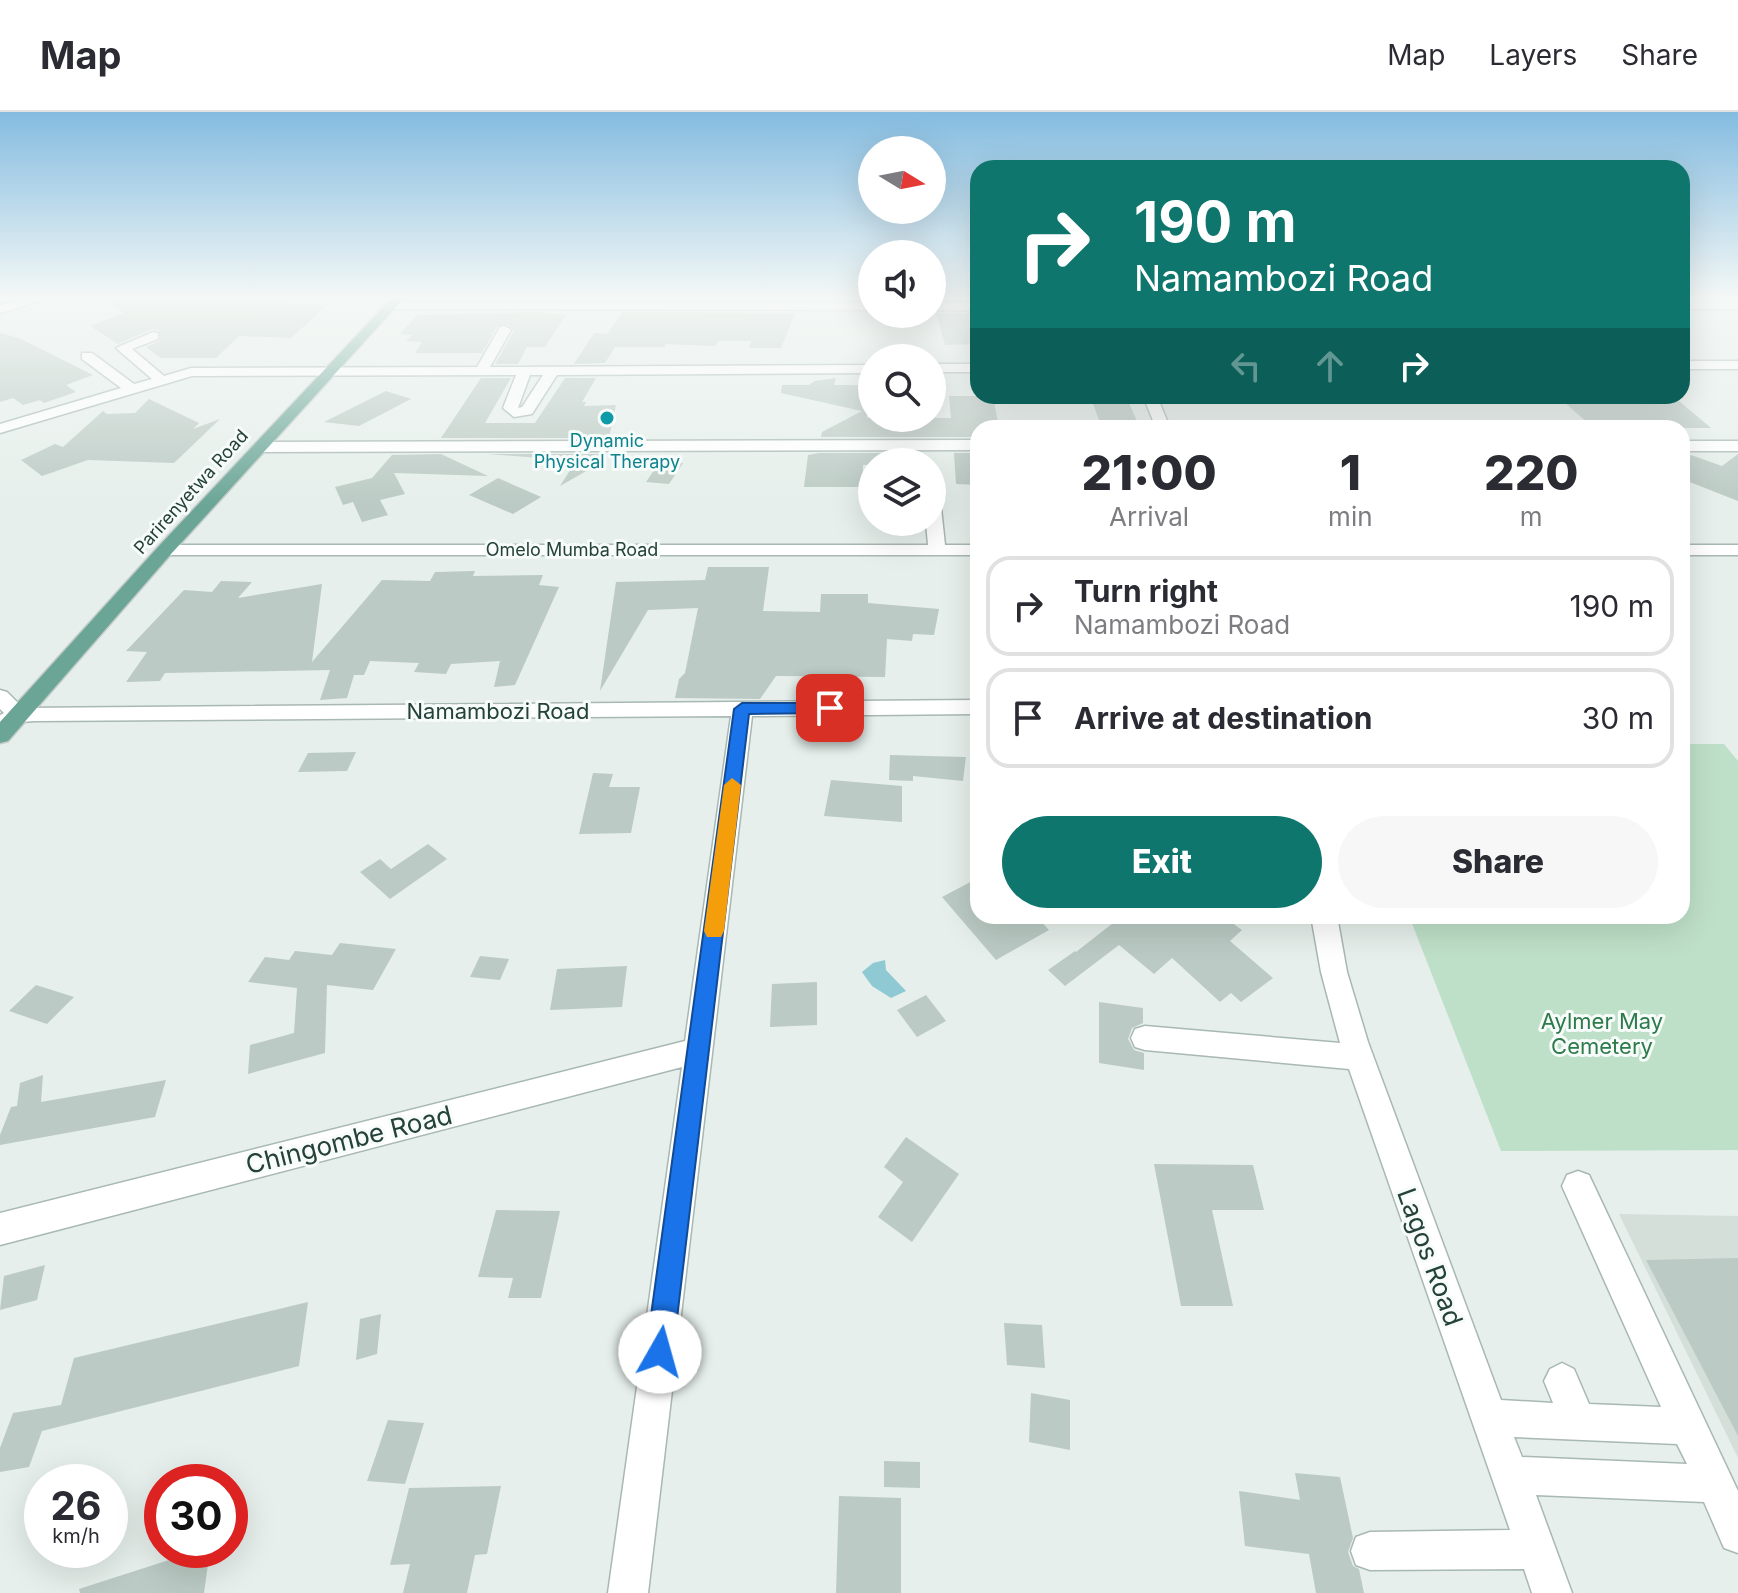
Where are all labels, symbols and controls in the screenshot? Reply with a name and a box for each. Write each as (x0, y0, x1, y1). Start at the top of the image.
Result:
text: Map (40, 32, 121, 78)
text: Map (1387, 38, 1445, 72)
text: Layers (1489, 38, 1577, 72)
text: Share (1621, 38, 1698, 72)
north arrow (858, 136, 946, 224)
map controls (858, 136, 946, 536)
text: 190 m (1134, 188, 1297, 256)
icon: right (1002, 192, 1106, 296)
button: sound (858, 240, 946, 328)
text: Namambozi Road (1134, 256, 1433, 300)
button: search (858, 344, 946, 432)
icon: left (1224, 344, 1268, 388)
icon: ahead (1308, 344, 1352, 388)
icon: right (1392, 344, 1436, 388)
marker: Dynamic Physical Therapy (598, 409, 616, 427)
street label: Parirenyetwa Road (129, 425, 252, 558)
place label: Dynamic Physical Therapy (534, 430, 680, 472)
text: 21:00 (1081, 443, 1217, 502)
text: 1 (1340, 443, 1361, 502)
text: 220 (1484, 443, 1578, 502)
button: layers (858, 448, 946, 536)
text: Arrival (1109, 501, 1189, 532)
text: min (1328, 501, 1373, 532)
text: m (1520, 501, 1543, 532)
street label: Omelo Mumba Road (486, 539, 658, 560)
text: Turn right (1074, 573, 1218, 609)
icon: right (1006, 584, 1050, 628)
text: 190 m (1570, 588, 1654, 624)
text: Namambozi Road (1074, 609, 1290, 640)
pin (796, 674, 864, 742)
icon: arrive (808, 686, 852, 730)
icon: arrive (1006, 696, 1050, 740)
street label: Namambozi Road (407, 698, 589, 724)
text: Arrive at destination (1074, 700, 1372, 736)
text: 30 m (1582, 700, 1654, 736)
button: Exit (1002, 816, 1322, 908)
button: Share (1338, 816, 1658, 908)
park label: Aylmer May Cemetery (1541, 1008, 1663, 1059)
street label: Chingombe Road (243, 1099, 455, 1180)
street label: Lagos Road (1391, 1184, 1470, 1330)
position arrow (618, 1310, 702, 1394)
speed limit sign: 30 (144, 1464, 248, 1568)
text: 26 (50, 1481, 102, 1530)
text: km/h (52, 1524, 100, 1548)

